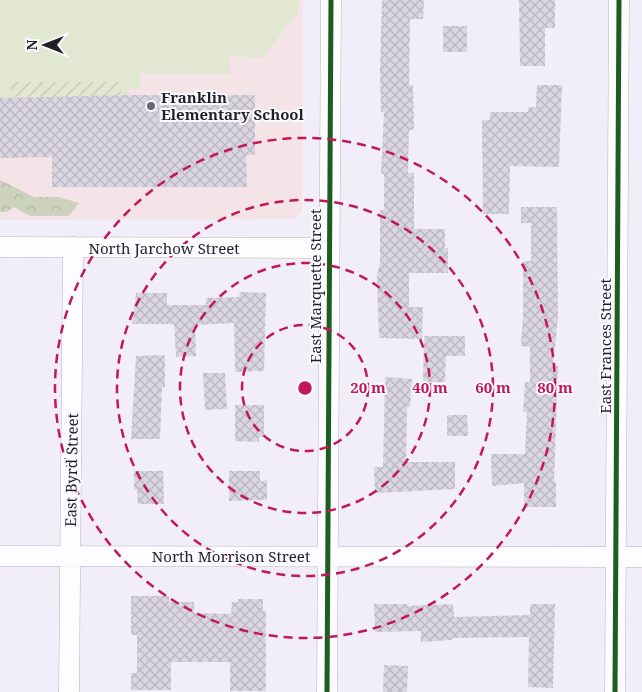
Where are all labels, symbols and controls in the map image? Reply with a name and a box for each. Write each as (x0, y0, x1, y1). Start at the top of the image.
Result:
north arrow (20, 20, 70, 70)
text: N (22, 39, 41, 51)
place label: Franklin Elementary School (161, 87, 305, 124)
marker: Franklin Elementary School (145, 100, 157, 112)
street label: East Marquette Street (305, 209, 325, 363)
street label: North Jarchow Street (89, 238, 239, 258)
street label: East Frances Street (595, 278, 615, 414)
text: 20 m (350, 377, 386, 397)
text: 40 m (412, 377, 448, 397)
text: 60 m (475, 377, 511, 397)
text: 80 m (537, 377, 573, 397)
centre of rings (296, 379, 314, 397)
street label: East Byrd Street (60, 413, 82, 527)
street label: North Morrison Street (152, 546, 310, 566)

